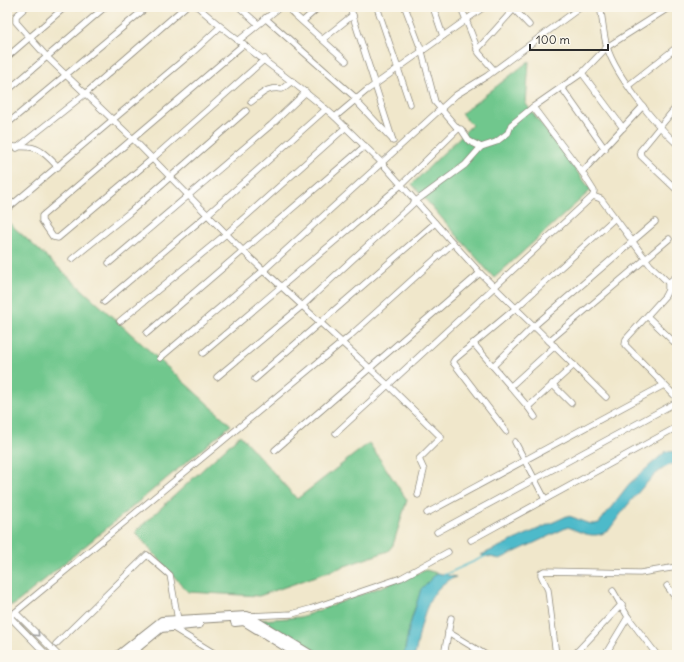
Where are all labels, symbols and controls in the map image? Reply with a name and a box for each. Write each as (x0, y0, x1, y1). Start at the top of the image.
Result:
scale bar (530, 26, 608, 52)
text: 100 m (536, 32, 570, 47)
one-way arrow (32, 629, 40, 637)

